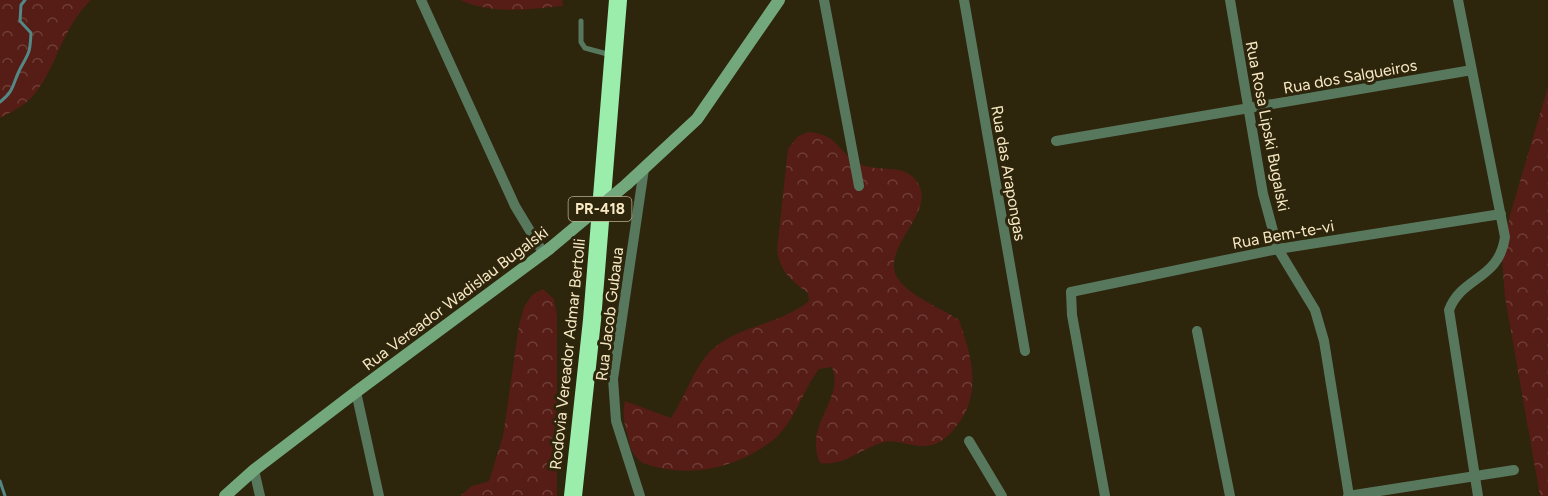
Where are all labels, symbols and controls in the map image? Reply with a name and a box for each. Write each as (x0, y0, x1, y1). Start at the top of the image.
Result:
street label: Rua Rosa Lipski Bugalski (1242, 39, 1293, 213)
street label: Rua dos Salgueiros (1282, 55, 1418, 98)
street label: Rua das Arapongas (987, 104, 1030, 242)
road number: PR-418 (568, 197, 632, 221)
street label: Rua Bem-te-vi (1231, 216, 1336, 253)
street label: Rua Vereador Wadislau Bugalski (359, 222, 552, 374)
street label: Rodovia Vereador Admar Bertolli (546, 237, 589, 471)
street label: Rua Jacob Gubaua (592, 246, 627, 382)

